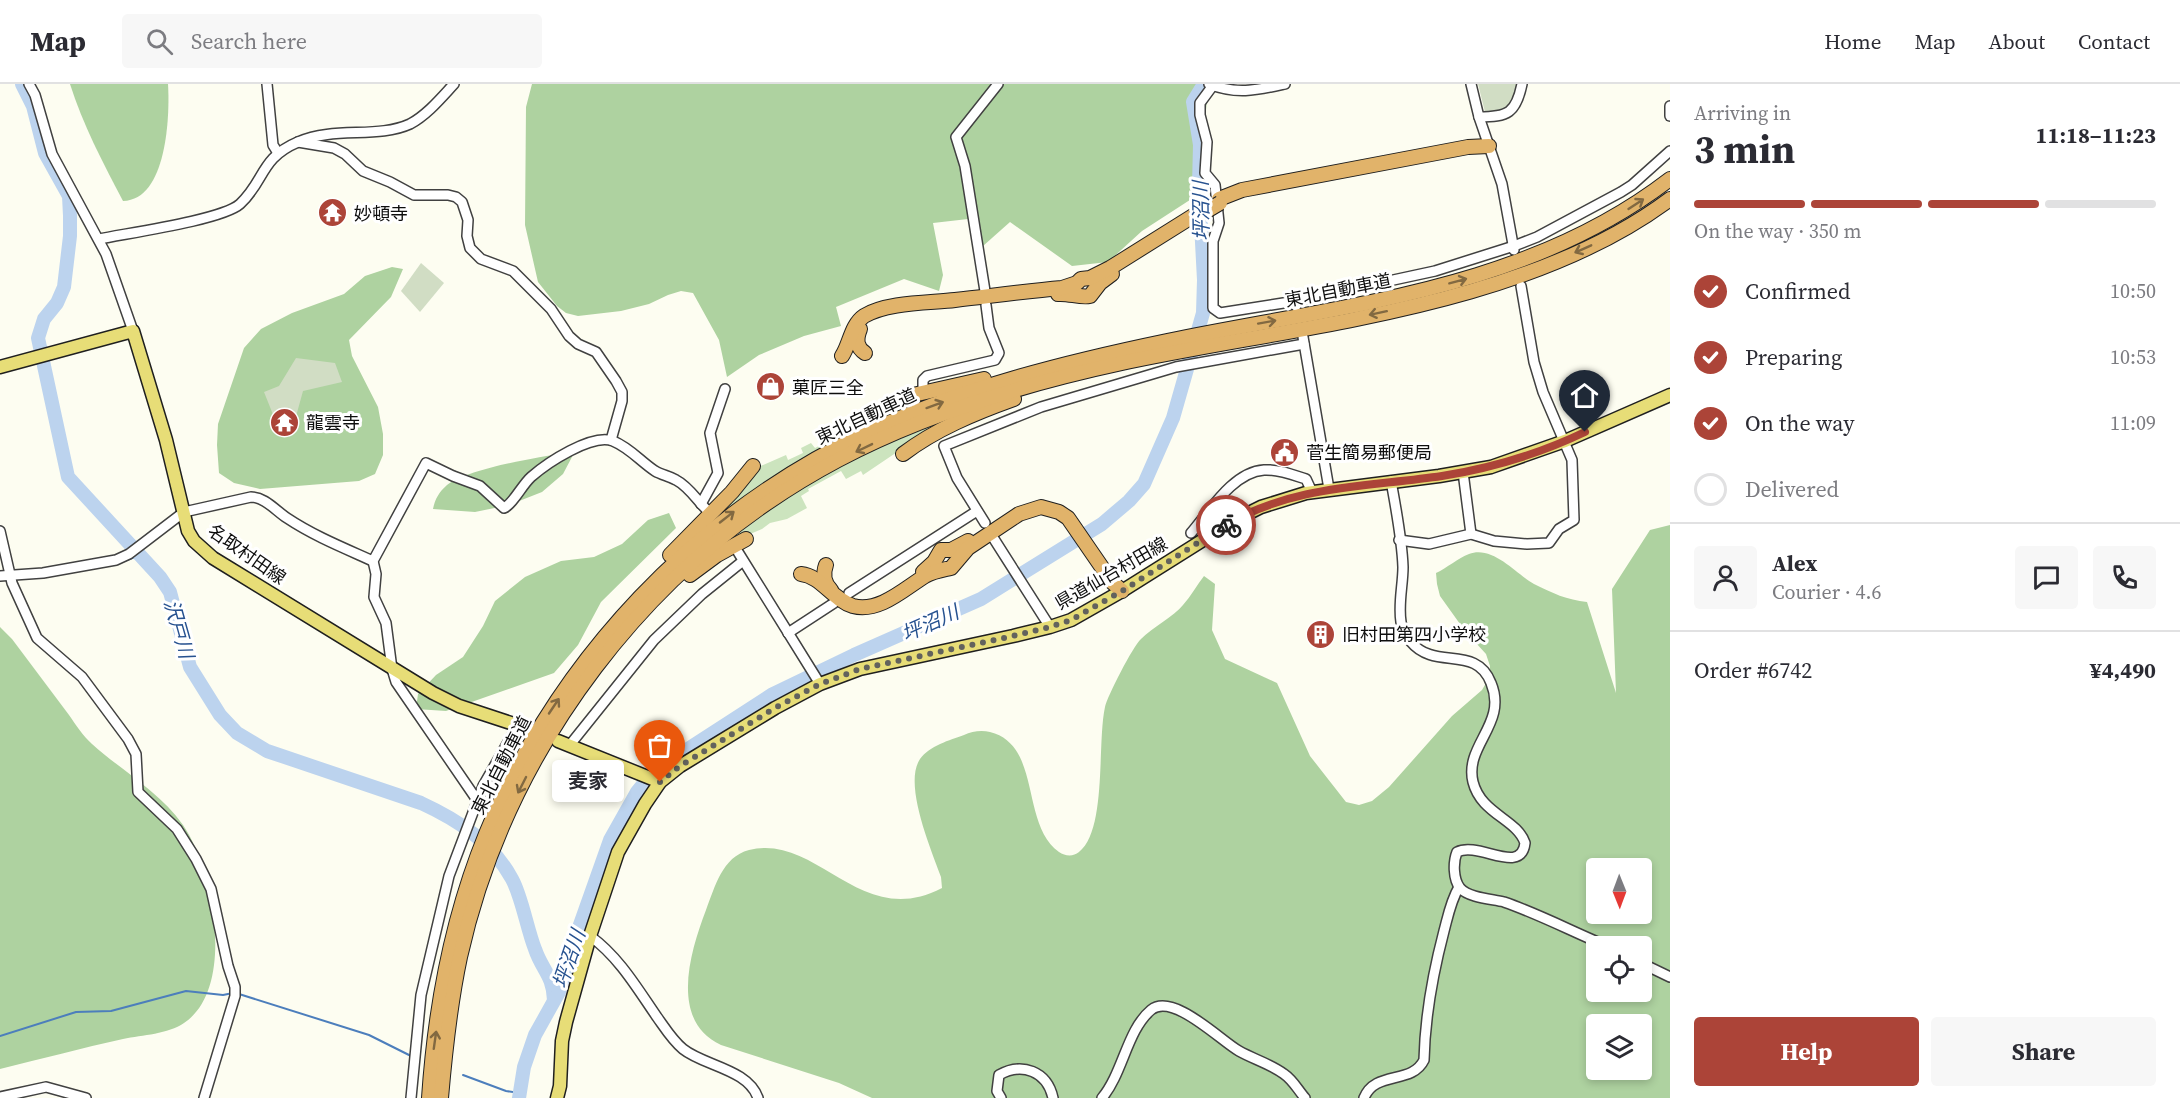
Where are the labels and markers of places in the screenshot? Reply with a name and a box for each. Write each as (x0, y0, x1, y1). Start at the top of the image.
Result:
temple icon: 妙頓寺 (317, 197, 349, 229)
place label: 妙頓寺 (354, 201, 408, 226)
pin (1559, 370, 1610, 432)
shop icon: 菓匠三全 (755, 371, 787, 403)
place label: 菓匠三全 (792, 375, 864, 400)
temple icon: 龍雲寺 (269, 406, 301, 438)
place label: 龍雲寺 (306, 410, 360, 435)
public building icon: 菅生簡易郵便局 (1269, 436, 1301, 468)
place label: 菅生簡易郵便局 (1306, 440, 1432, 465)
building icon: 旧村田第四小学校 (1305, 618, 1337, 650)
place label: 旧村田第四小学校 (1342, 622, 1486, 647)
pin (634, 720, 685, 782)
callout: 麦家 (552, 761, 624, 803)

